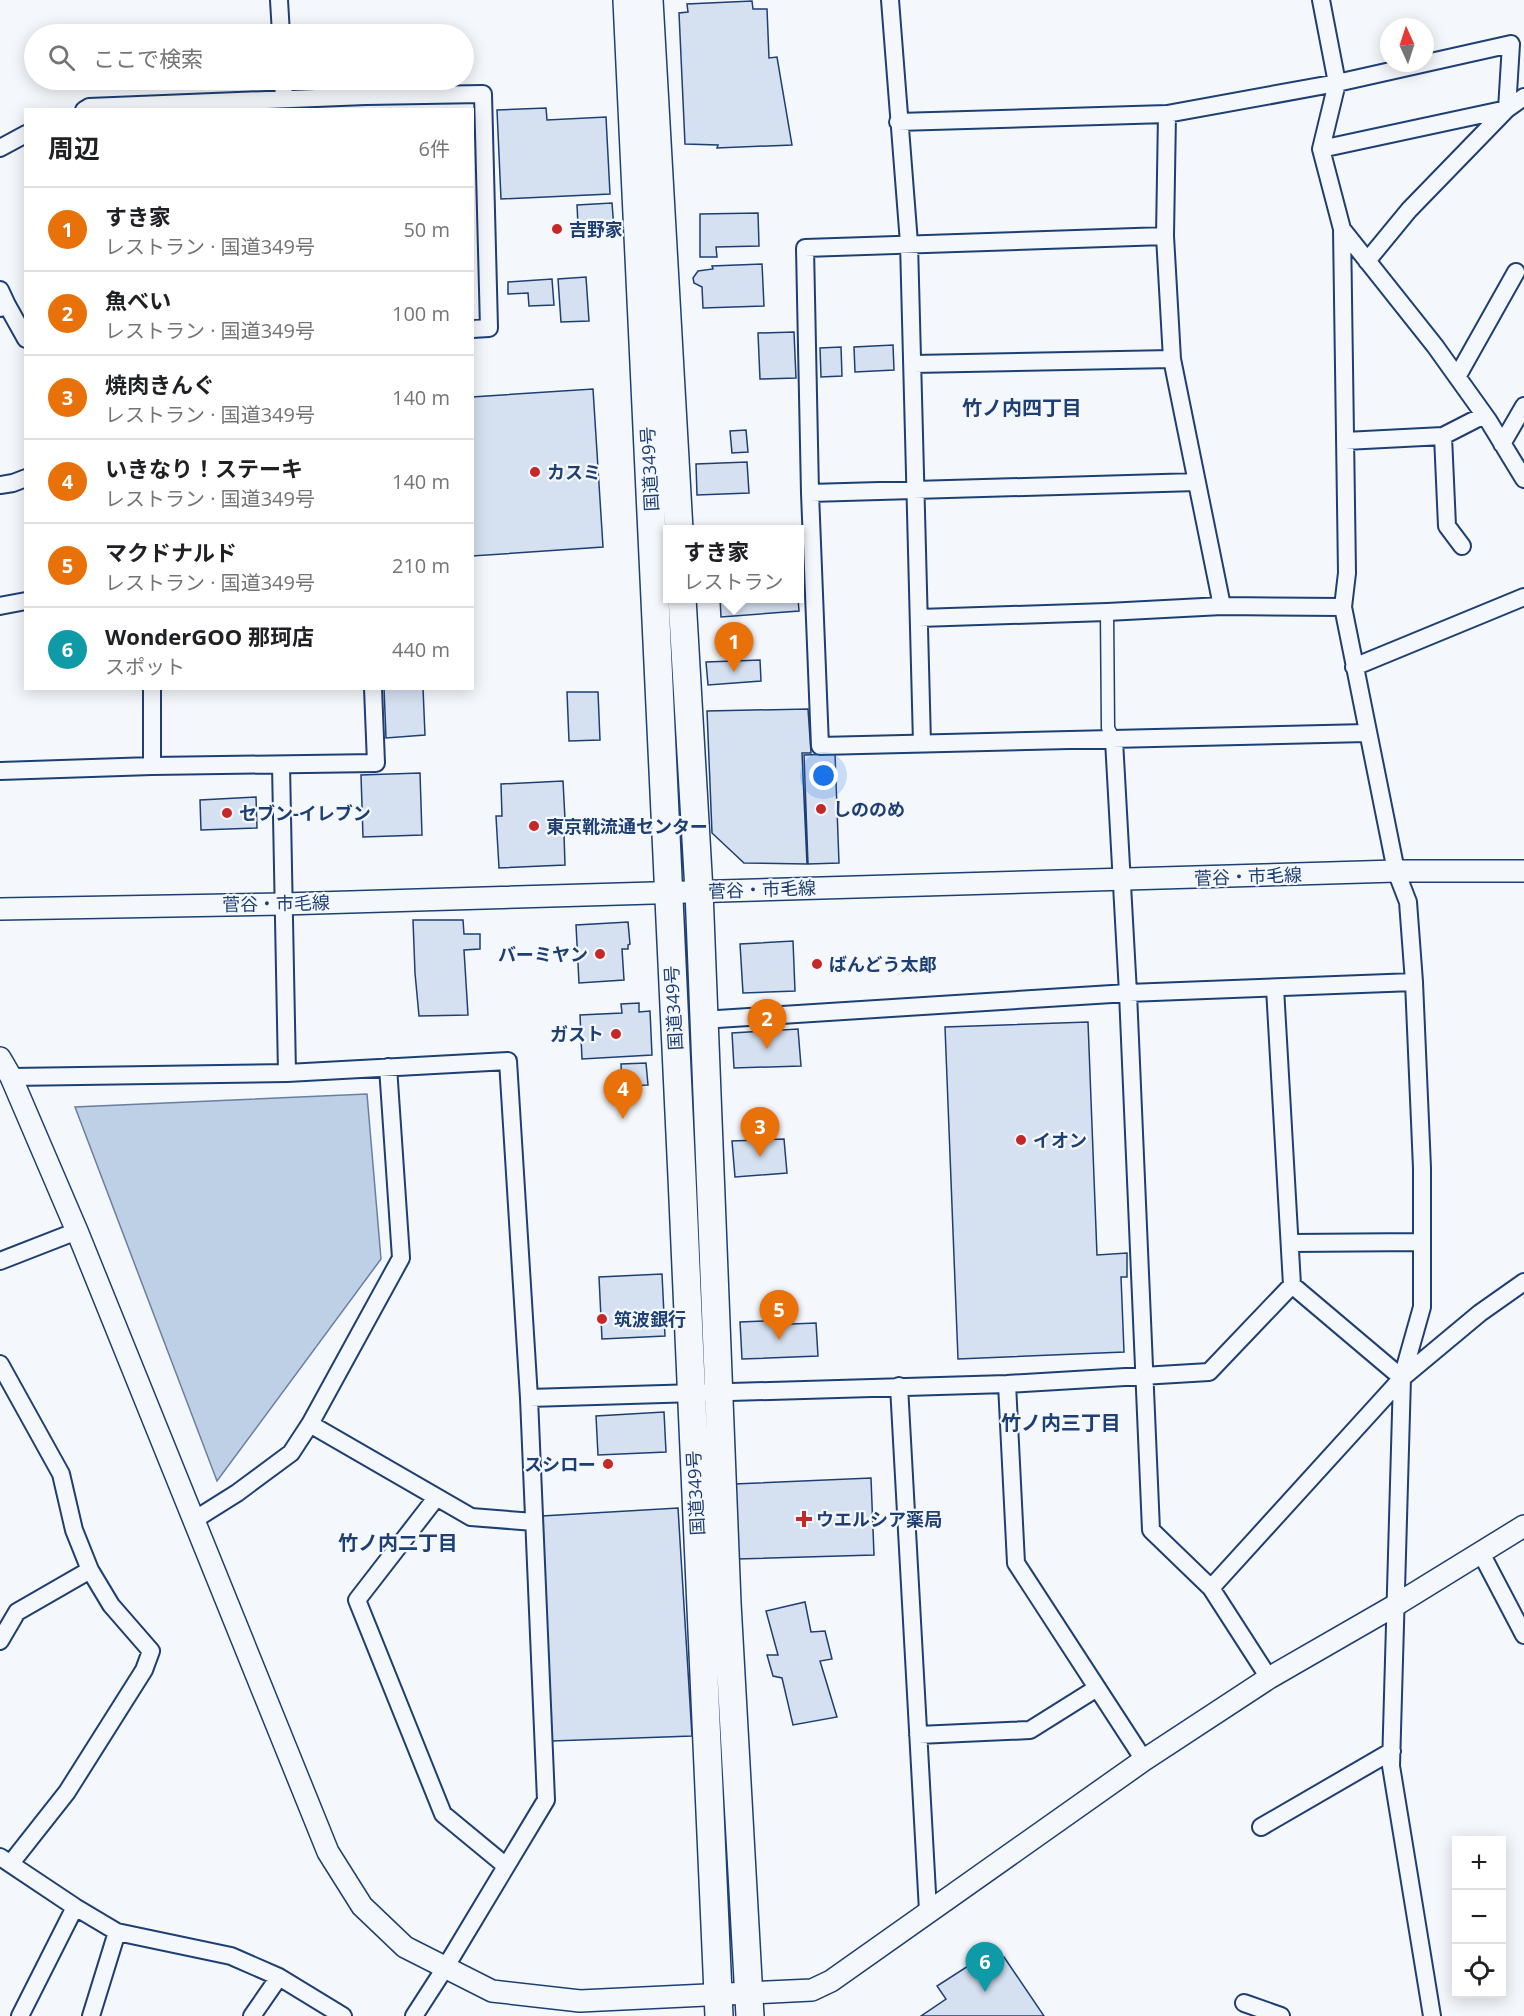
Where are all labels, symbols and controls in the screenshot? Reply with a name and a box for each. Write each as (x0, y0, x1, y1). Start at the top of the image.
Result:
north arrow (1380, 18, 1434, 72)
search box (24, 24, 474, 90)
icon: search (45, 41, 78, 74)
text: ここで検索 (93, 43, 203, 73)
text: 周辺 (48, 130, 100, 166)
text: 6件 (419, 135, 450, 162)
text: すき家 (105, 201, 171, 231)
text: 1 (62, 216, 73, 243)
text: 50 m (403, 216, 450, 243)
place label: 吉野家 (569, 217, 623, 241)
marker: 吉野家 (550, 222, 564, 236)
text: レストラン · 国道349号 (105, 233, 315, 260)
text: 魚べい (105, 285, 171, 315)
text: 2 (62, 300, 73, 327)
text: 100 m (392, 300, 450, 327)
text: レストラン · 国道349号 (105, 317, 315, 344)
text: 焼肉きんぐ (105, 369, 215, 399)
text: 3 (62, 384, 73, 411)
text: 140 m (392, 384, 450, 411)
district label: 竹ノ内四丁目 (962, 394, 1082, 421)
text: レストラン · 国道349号 (105, 401, 315, 428)
street label: 国道349号 (635, 426, 663, 512)
text: いきなり！ステーキ (105, 453, 303, 483)
place label: カスミ (547, 460, 601, 484)
marker: カスミ (528, 465, 542, 479)
text: 4 (62, 468, 73, 495)
text: 140 m (392, 468, 450, 495)
text: レストラン · 国道349号 (105, 485, 315, 512)
popup (663, 525, 804, 603)
text: すき家 (684, 536, 750, 566)
text: マクドナルド (105, 537, 237, 567)
text: 5 (62, 552, 73, 579)
text: 210 m (392, 552, 450, 579)
text: レストラン (684, 568, 784, 595)
text: レストラン · 国道349号 (105, 569, 315, 596)
text: WonderGOO 那珂店 (105, 621, 314, 651)
pin: 1 (714, 622, 754, 672)
text: 6 (62, 636, 73, 663)
text: 440 m (392, 636, 450, 663)
text: スポット (105, 653, 185, 680)
your location (809, 761, 838, 790)
place label: しののめ (833, 797, 905, 821)
place label: セブン-イレブン (239, 801, 371, 825)
marker: しののめ (814, 802, 828, 816)
marker: セブン-イレブン (220, 806, 234, 820)
place label: 東京靴流通センター (546, 814, 708, 838)
marker: 東京靴流通センター (527, 819, 541, 833)
street label: 菅谷・市毛線 (1194, 862, 1302, 890)
street label: 菅谷・市毛線 (708, 875, 816, 903)
street label: 菅谷・市毛線 (222, 890, 330, 916)
place label: バーミヤン (498, 942, 588, 966)
marker: バーミヤン (593, 947, 607, 961)
place label: ばんどう太郎 (829, 952, 936, 976)
marker: ばんどう太郎 (810, 957, 824, 971)
street label: 国道349号 (659, 965, 687, 1051)
pin: 2 (748, 1000, 786, 1049)
place label: ガスト (550, 1022, 604, 1046)
marker: ガスト (609, 1027, 623, 1041)
pin: 4 (604, 1070, 642, 1119)
pin: 3 (740, 1108, 780, 1157)
place label: イオン (1033, 1128, 1087, 1152)
marker: イオン (1014, 1133, 1028, 1147)
pin: 5 (760, 1290, 798, 1340)
place label: 筑波銀行 (614, 1307, 686, 1331)
marker: 筑波銀行 (595, 1312, 609, 1326)
district label: 竹ノ内三丁目 (1001, 1409, 1121, 1436)
street label: 国道349号 (681, 1450, 709, 1536)
place label: スシロー (524, 1452, 596, 1476)
marker: スシロー (601, 1457, 615, 1471)
place label: ウエルシア薬局 (816, 1507, 942, 1531)
marker: ウエルシア薬局 (797, 1512, 811, 1526)
district label: 竹ノ内二丁目 (338, 1529, 458, 1556)
map controls (1452, 1836, 1506, 1998)
button: + (1452, 1836, 1506, 1890)
button: − (1452, 1890, 1506, 1944)
pin: 6 (966, 1942, 1004, 1992)
button: locate (1452, 1944, 1506, 1998)

